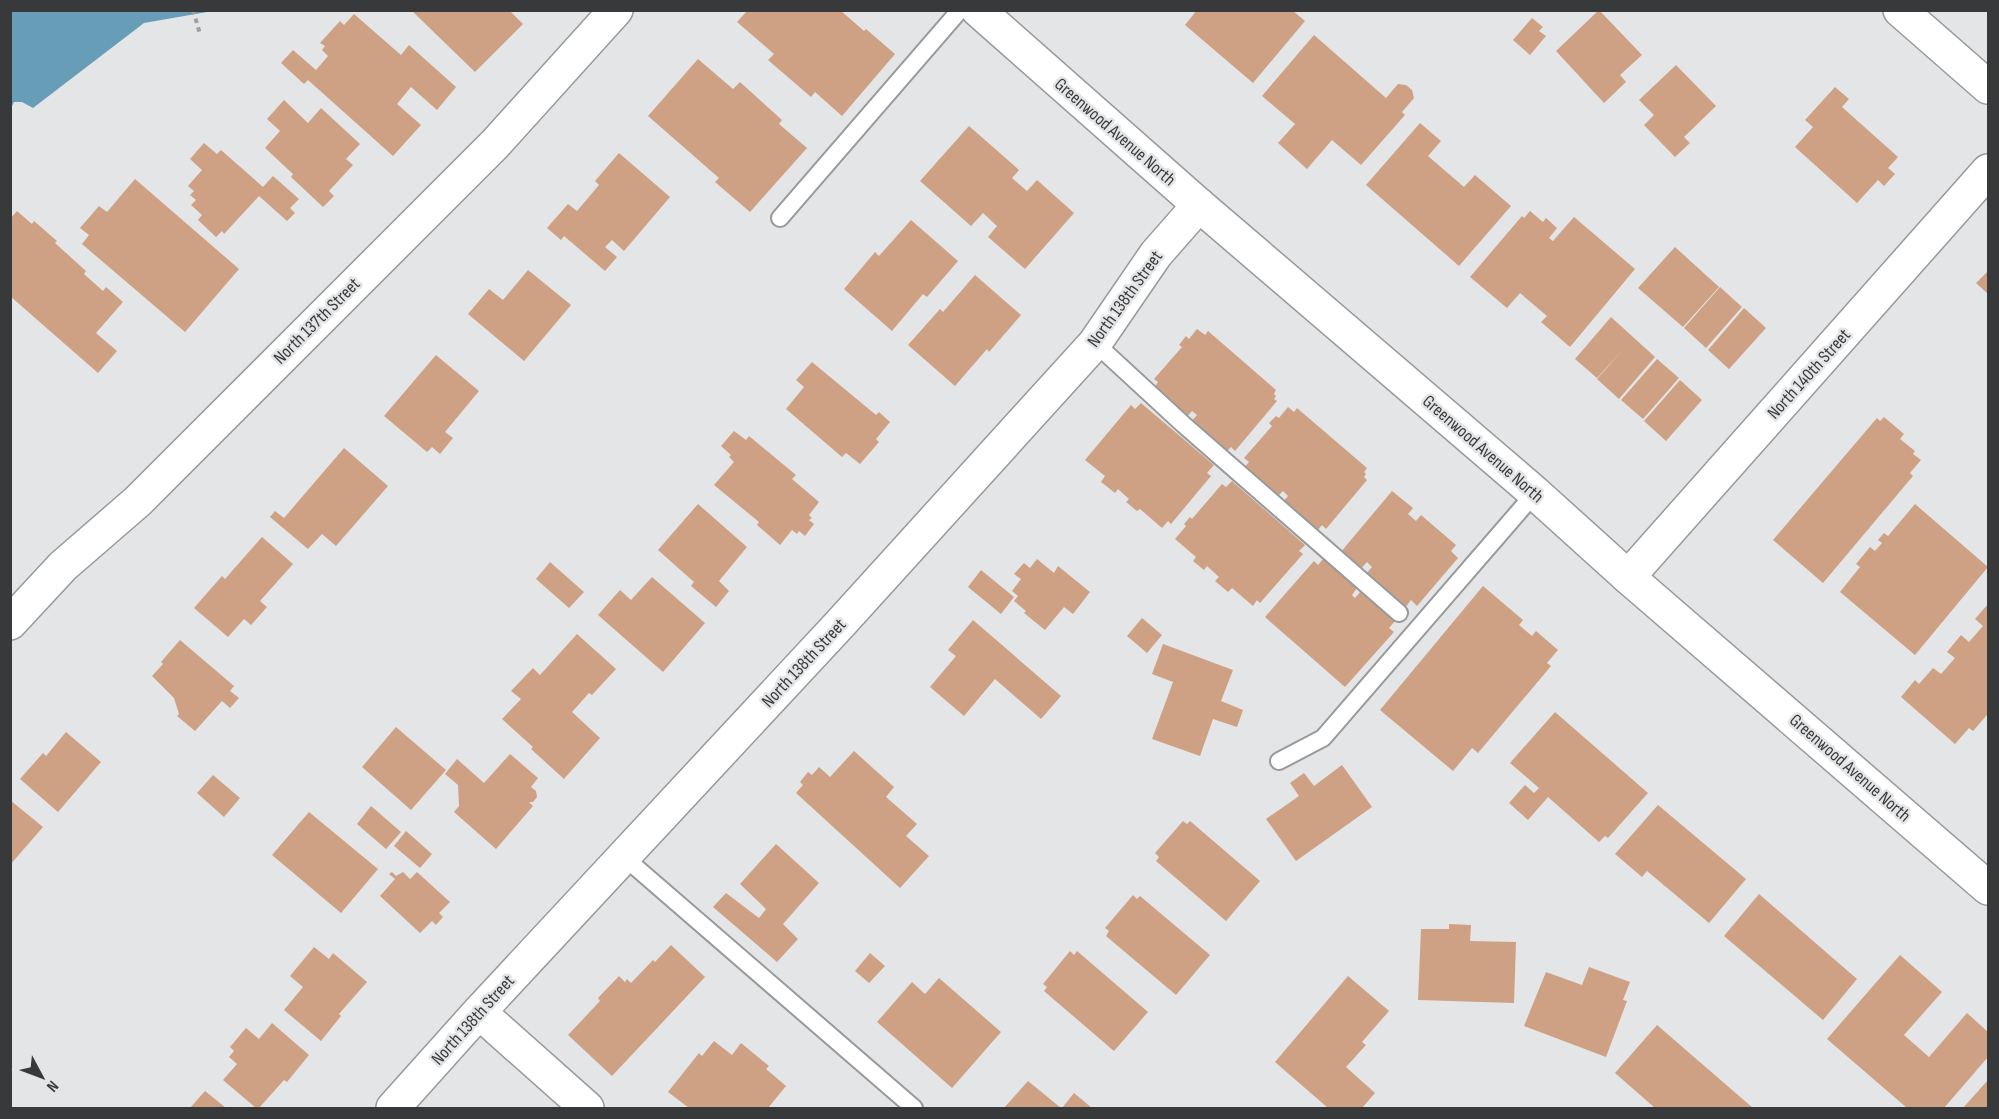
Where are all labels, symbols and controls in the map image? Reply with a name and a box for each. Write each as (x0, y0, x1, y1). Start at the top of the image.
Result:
street label: Greenwood Avenue North (1050, 74, 1180, 190)
street label: North 138th Street (1083, 246, 1167, 351)
street label: North 137th Street (270, 273, 365, 368)
street label: North 140th Street (1763, 324, 1855, 423)
street label: Greenwood Avenue North (1418, 391, 1548, 507)
street label: North 138th Street (757, 614, 851, 712)
street label: Greenwood Avenue North (1785, 710, 1915, 826)
street label: North 138th Street (427, 970, 519, 1069)
north arrow (12, 1047, 72, 1107)
text: N (42, 1076, 62, 1095)

